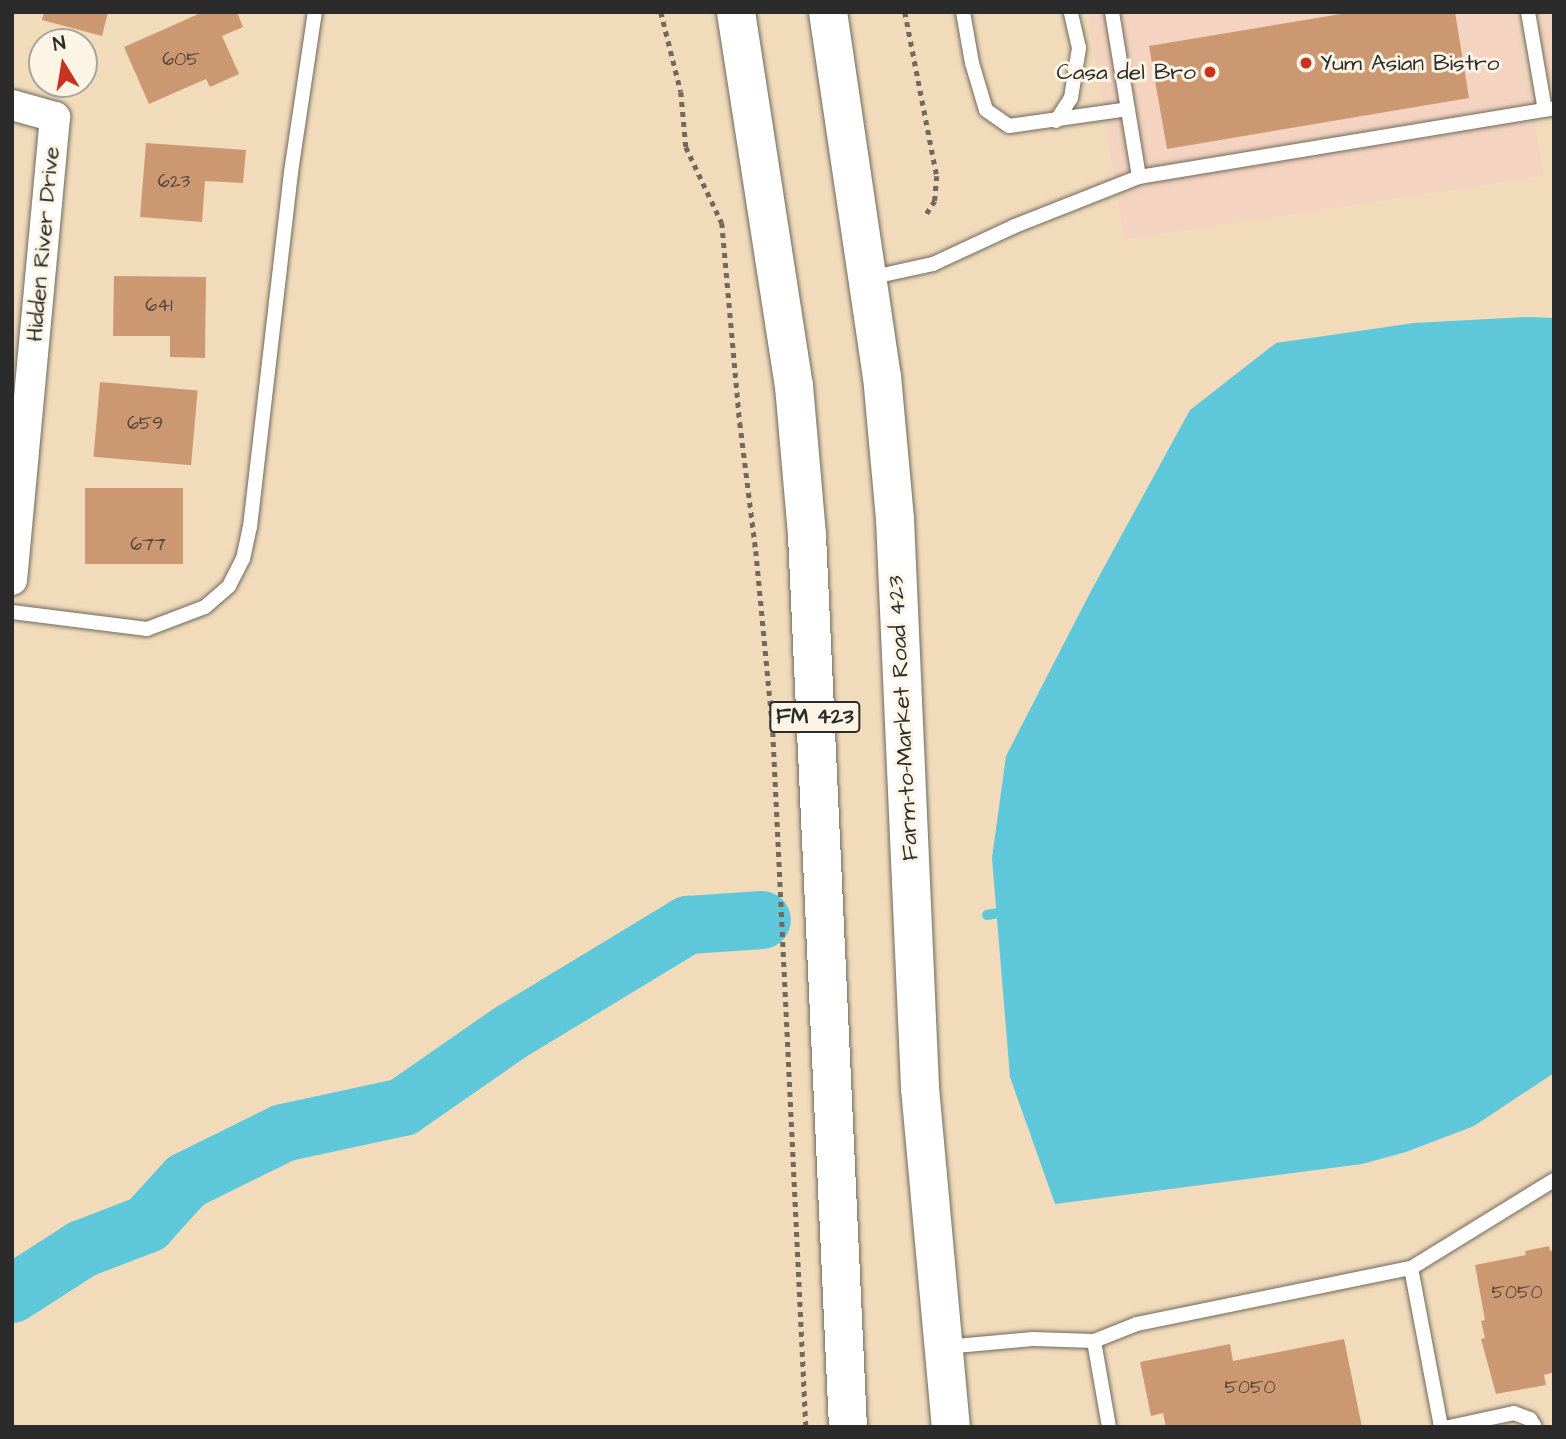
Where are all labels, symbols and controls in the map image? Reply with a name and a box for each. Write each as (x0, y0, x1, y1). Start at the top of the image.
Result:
north arrow (28, 28, 98, 98)
text: N (51, 29, 68, 58)
house number: 605 (162, 49, 200, 71)
place label: Yum Asian Bistro (1320, 49, 1500, 77)
marker: Yum Asian Bistro (1298, 55, 1314, 71)
place label: Casa del Bro (1057, 58, 1196, 86)
marker: Casa del Bro (1202, 64, 1218, 80)
street label: Hidden River Drive (21, 145, 65, 343)
house number: 623 (158, 171, 190, 193)
house number: 641 (145, 295, 173, 317)
house number: 659 (127, 413, 163, 435)
house number: 677 (130, 534, 166, 556)
street label: Farm-to-Market Road 423 (882, 575, 924, 861)
road number: FM 423 (768, 700, 862, 734)
house number: 5050 (1492, 1282, 1542, 1304)
house number: 5050 (1225, 1377, 1275, 1399)

